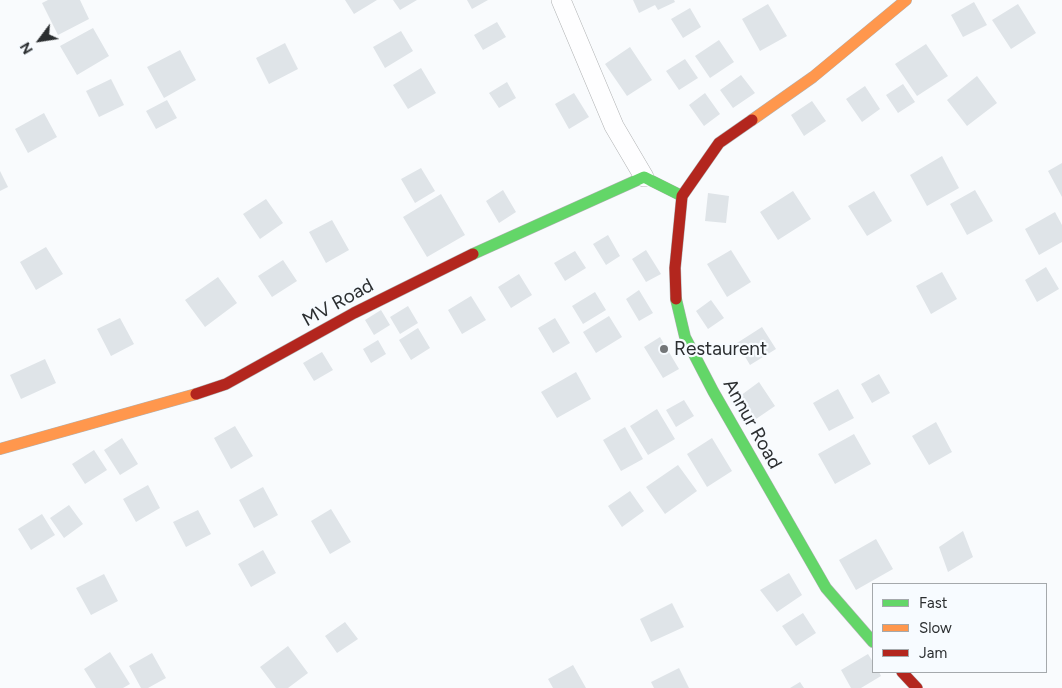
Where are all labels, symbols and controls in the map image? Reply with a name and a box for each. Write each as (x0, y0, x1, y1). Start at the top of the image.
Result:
north arrow (15, 15, 65, 65)
text: N (17, 39, 37, 57)
street label: MV Road (299, 274, 377, 332)
place label: Restaurent (674, 338, 767, 360)
marker: Restaurent (658, 343, 670, 355)
street label: Annur Road (718, 375, 786, 473)
legend (872, 583, 1047, 673)
text: Fast (919, 594, 947, 612)
text: Slow (919, 619, 952, 637)
text: Jam (919, 644, 947, 662)

